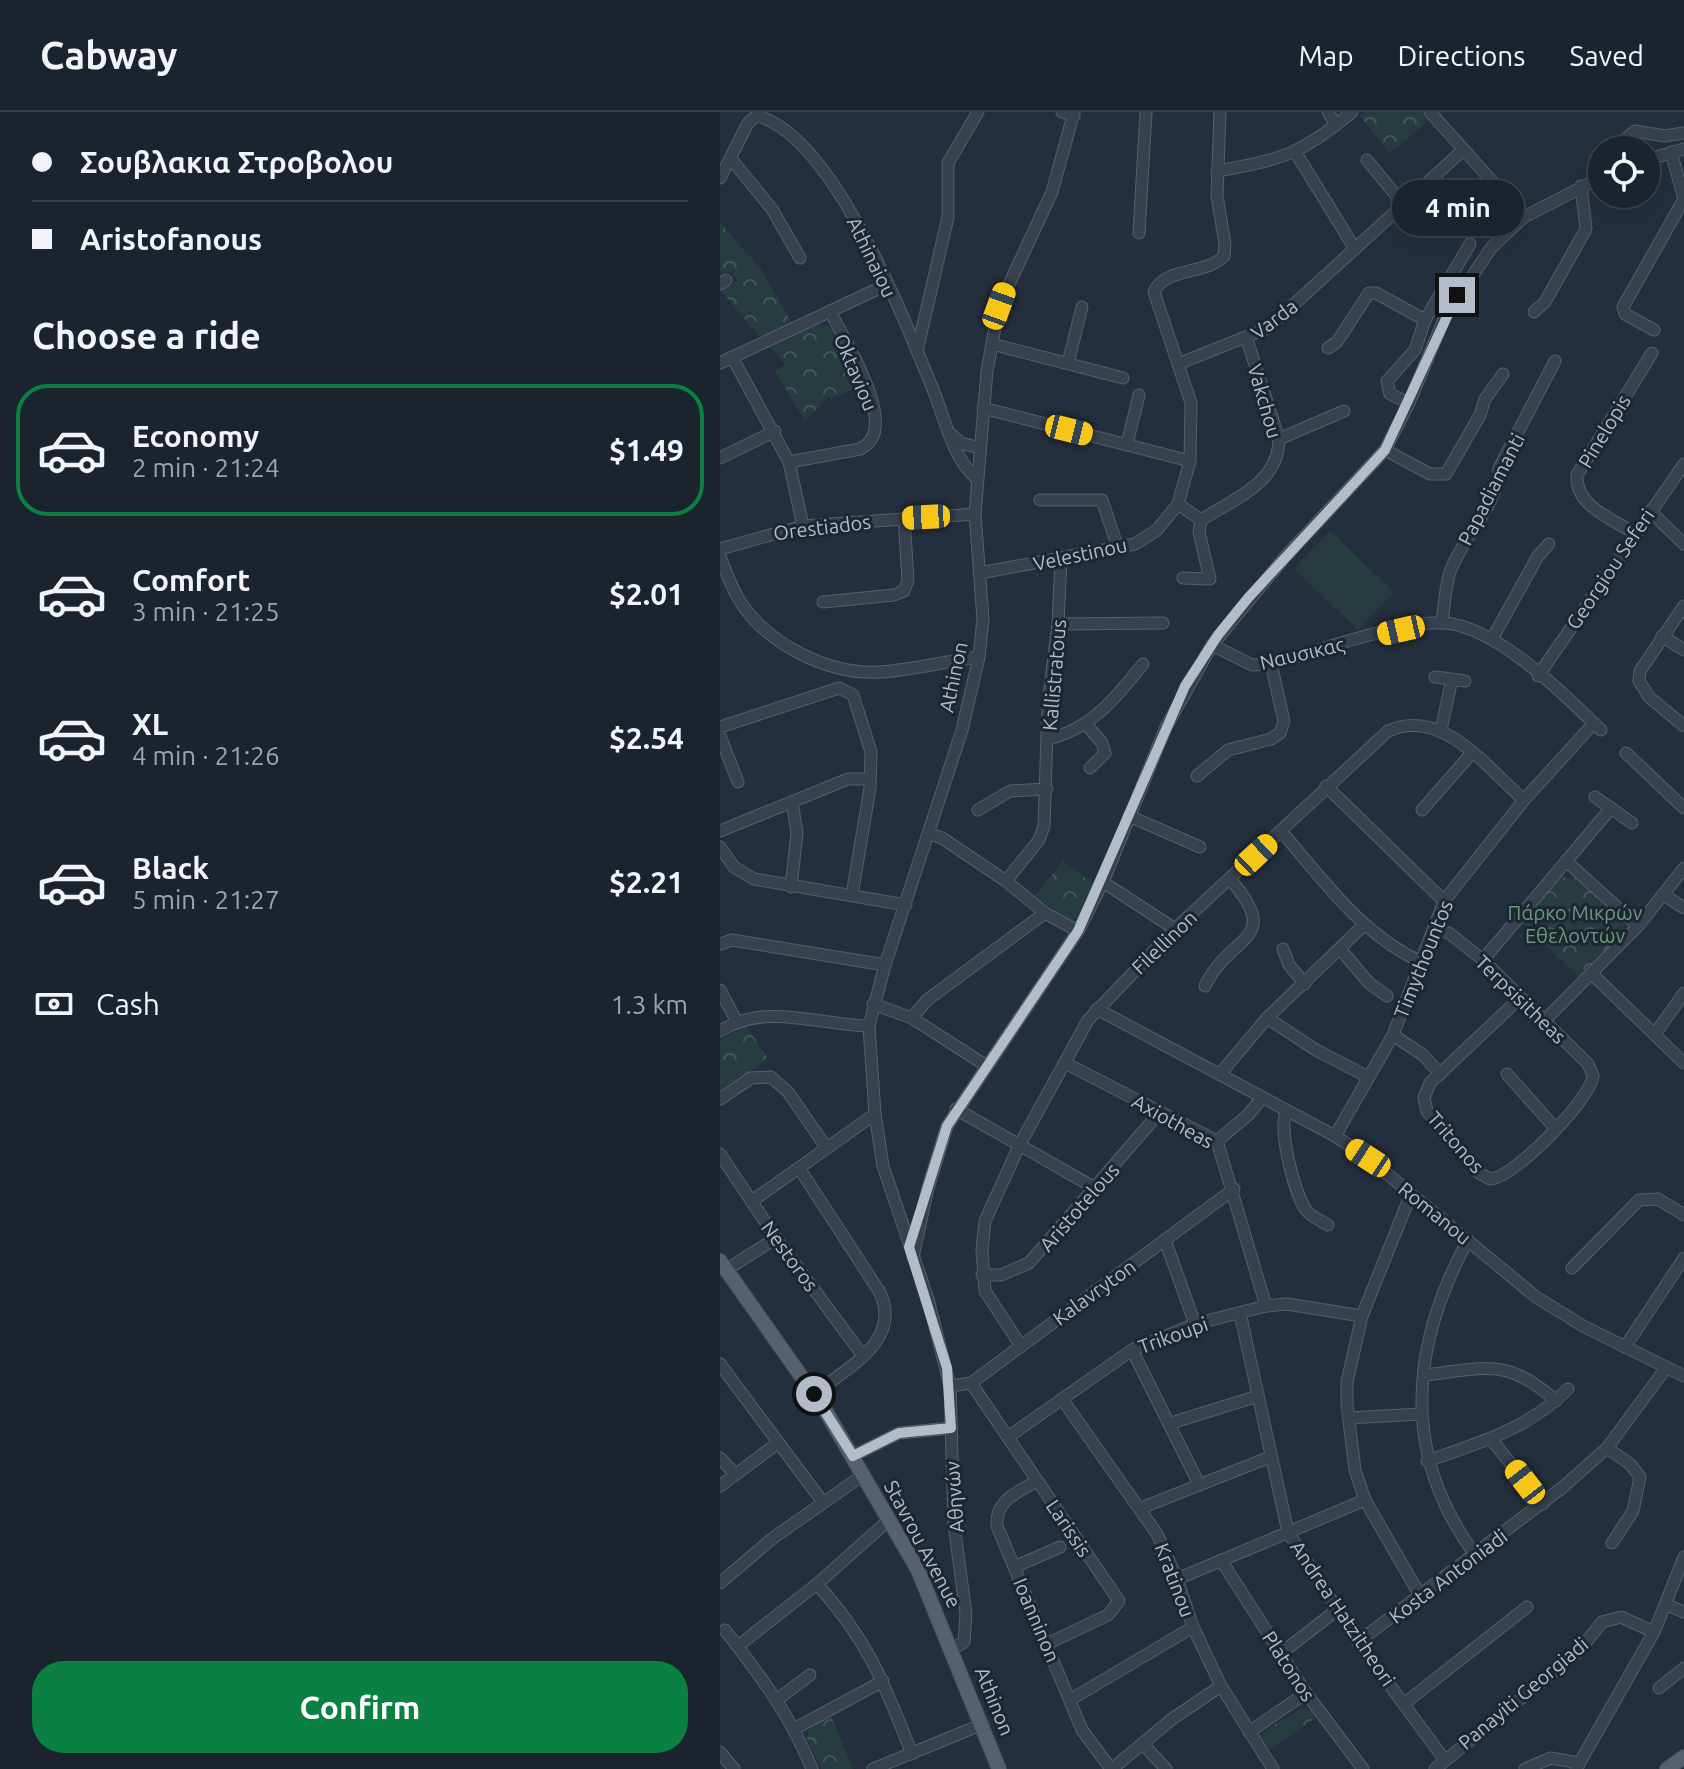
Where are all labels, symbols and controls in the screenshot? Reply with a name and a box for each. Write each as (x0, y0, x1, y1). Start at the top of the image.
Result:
text: Cabway (40, 34, 177, 76)
text: Map (1298, 40, 1354, 71)
text: Directions (1398, 40, 1525, 71)
text: Saved (1569, 40, 1644, 71)
map controls (1588, 136, 1660, 208)
button: locate (1588, 136, 1660, 208)
text: Σουβλακια Στροβολου (80, 145, 393, 179)
callout: 4 min (1391, 179, 1523, 235)
text: 4 min (1425, 193, 1491, 222)
street label: Athinaiou (843, 213, 901, 301)
text: Aristofanous (80, 222, 262, 256)
route end (1439, 277, 1475, 313)
car (980, 279, 1018, 333)
street label: Varda (1246, 294, 1302, 344)
text: Choose a ride (32, 315, 261, 356)
street label: Oktaviou (830, 330, 882, 414)
street label: Vakchou (1243, 361, 1287, 441)
street label: Pinelopis (1573, 390, 1635, 472)
car (1043, 413, 1095, 447)
icon: car (36, 414, 108, 486)
text: Economy (132, 419, 259, 453)
street label: Papadiamanti (1453, 429, 1529, 549)
text: $1.49 (609, 433, 684, 467)
text: 2 min · 21:24 (132, 453, 280, 482)
car (901, 504, 951, 530)
street label: Georgiou Seferi (1561, 504, 1659, 634)
street label: Orestiados (772, 510, 872, 544)
street label: Velestinou (1031, 533, 1129, 575)
icon: car (36, 558, 108, 630)
text: Comfort (132, 563, 250, 597)
text: $2.01 (609, 577, 684, 611)
text: 3 min · 21:25 (132, 597, 280, 626)
car (1375, 613, 1427, 647)
street label: Kallistratous (1038, 618, 1070, 732)
street label: Ναυσικας (1257, 632, 1347, 674)
street label: Athinon (934, 640, 972, 714)
icon: car (36, 702, 108, 774)
text: XL (132, 707, 168, 741)
text: $2.54 (609, 721, 684, 755)
text: 4 min · 21:26 (132, 741, 280, 770)
car (1230, 830, 1282, 880)
icon: car (36, 846, 108, 918)
text: Black (132, 851, 209, 885)
text: $2.21 (609, 865, 684, 899)
text: 5 min · 21:27 (132, 885, 280, 914)
street label: Timythountos (1389, 897, 1457, 1021)
park label: Πάρκο Μικρών Εθελοντών (1508, 901, 1643, 947)
street label: Filellinon (1127, 905, 1201, 979)
street label: Terpsisitheas (1471, 950, 1571, 1048)
icon: cash (32, 982, 76, 1026)
text: Cash (96, 987, 160, 1021)
text: 1.3 km (611, 990, 688, 1019)
street label: Axiotheas (1128, 1089, 1218, 1153)
street label: Tritonos (1423, 1106, 1489, 1178)
car (1341, 1135, 1395, 1181)
street label: Aristotelous (1034, 1158, 1124, 1256)
street label: Romanou (1394, 1177, 1476, 1249)
street label: Nestoros (757, 1216, 823, 1296)
street label: Kalavryton (1048, 1254, 1140, 1330)
street label: Trikoupi (1135, 1312, 1211, 1358)
route start (796, 1376, 832, 1412)
car (1501, 1456, 1549, 1508)
street label: Αθηνών (940, 1460, 968, 1534)
street label: Stavrou Avenue (880, 1476, 966, 1612)
street label: Larissis (1042, 1495, 1096, 1561)
street label: Kosta Antoniadi (1384, 1524, 1512, 1628)
street label: Andrea Hatzitheori (1286, 1536, 1400, 1690)
street label: Kratinou (1150, 1540, 1200, 1620)
street label: Ioanninon (1009, 1574, 1065, 1666)
street label: Platonos (1258, 1627, 1320, 1705)
street label: Panayiti Georgiadi (1453, 1632, 1593, 1754)
button: Confirm (32, 1661, 688, 1753)
street label: Athinon (971, 1663, 1019, 1739)

